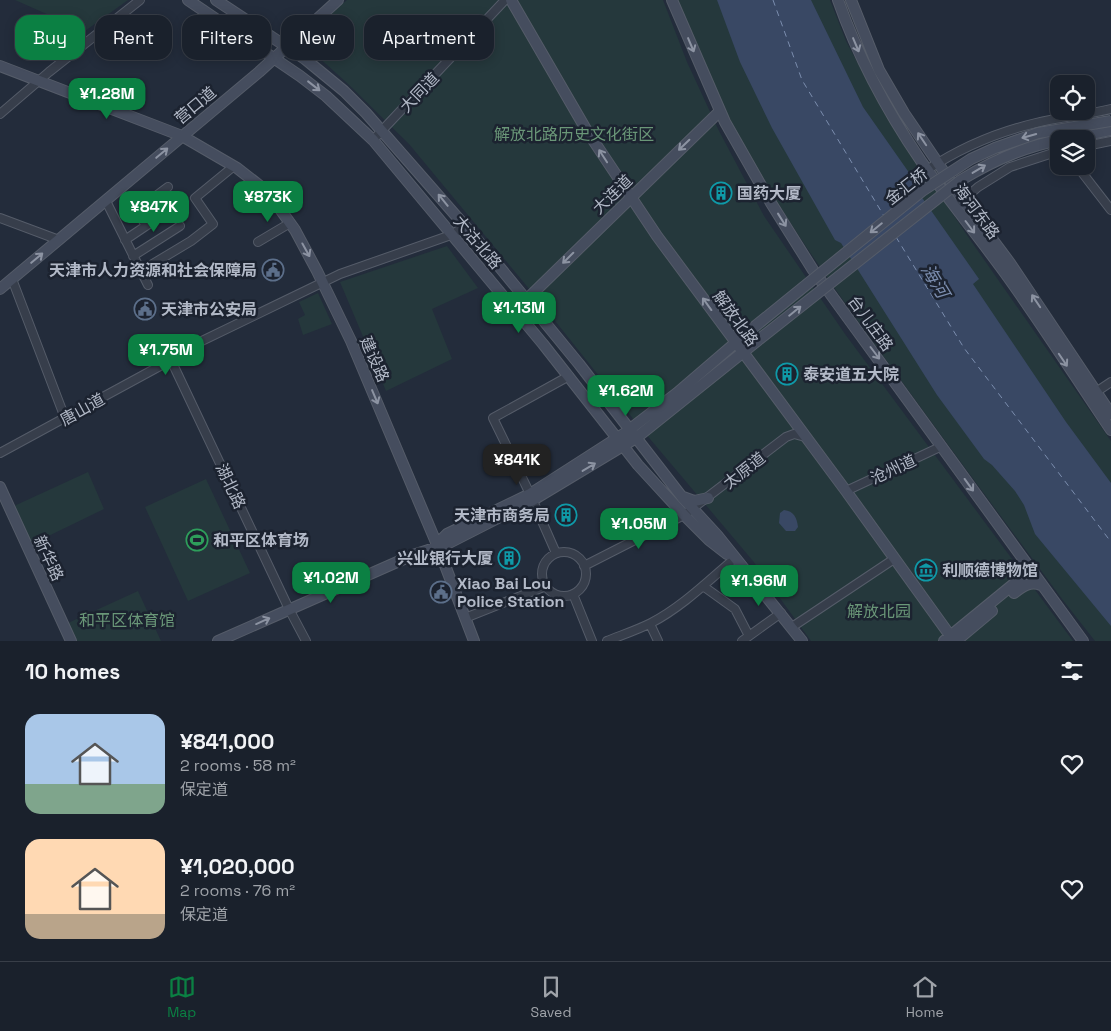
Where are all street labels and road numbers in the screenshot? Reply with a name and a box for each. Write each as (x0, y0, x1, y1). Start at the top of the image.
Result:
street label: 大同道 (395, 68, 444, 117)
street label: 营口道 (170, 82, 220, 129)
street label: 金汇桥 (881, 163, 932, 209)
street label: 大连道 (588, 170, 637, 219)
street label: 海河东路 (949, 179, 1004, 243)
street label: 大沽北路 (449, 211, 506, 274)
street label: 解放北路 (708, 286, 763, 350)
street label: 台儿庄路 (843, 291, 898, 355)
street label: 建设路 (355, 333, 394, 385)
street label: 唐山道 (56, 389, 108, 430)
street label: 太原道 (719, 447, 770, 493)
street label: 沧州道 (867, 450, 919, 489)
street label: 湖北路 (211, 460, 250, 512)
street label: 新华路 (29, 532, 68, 584)

